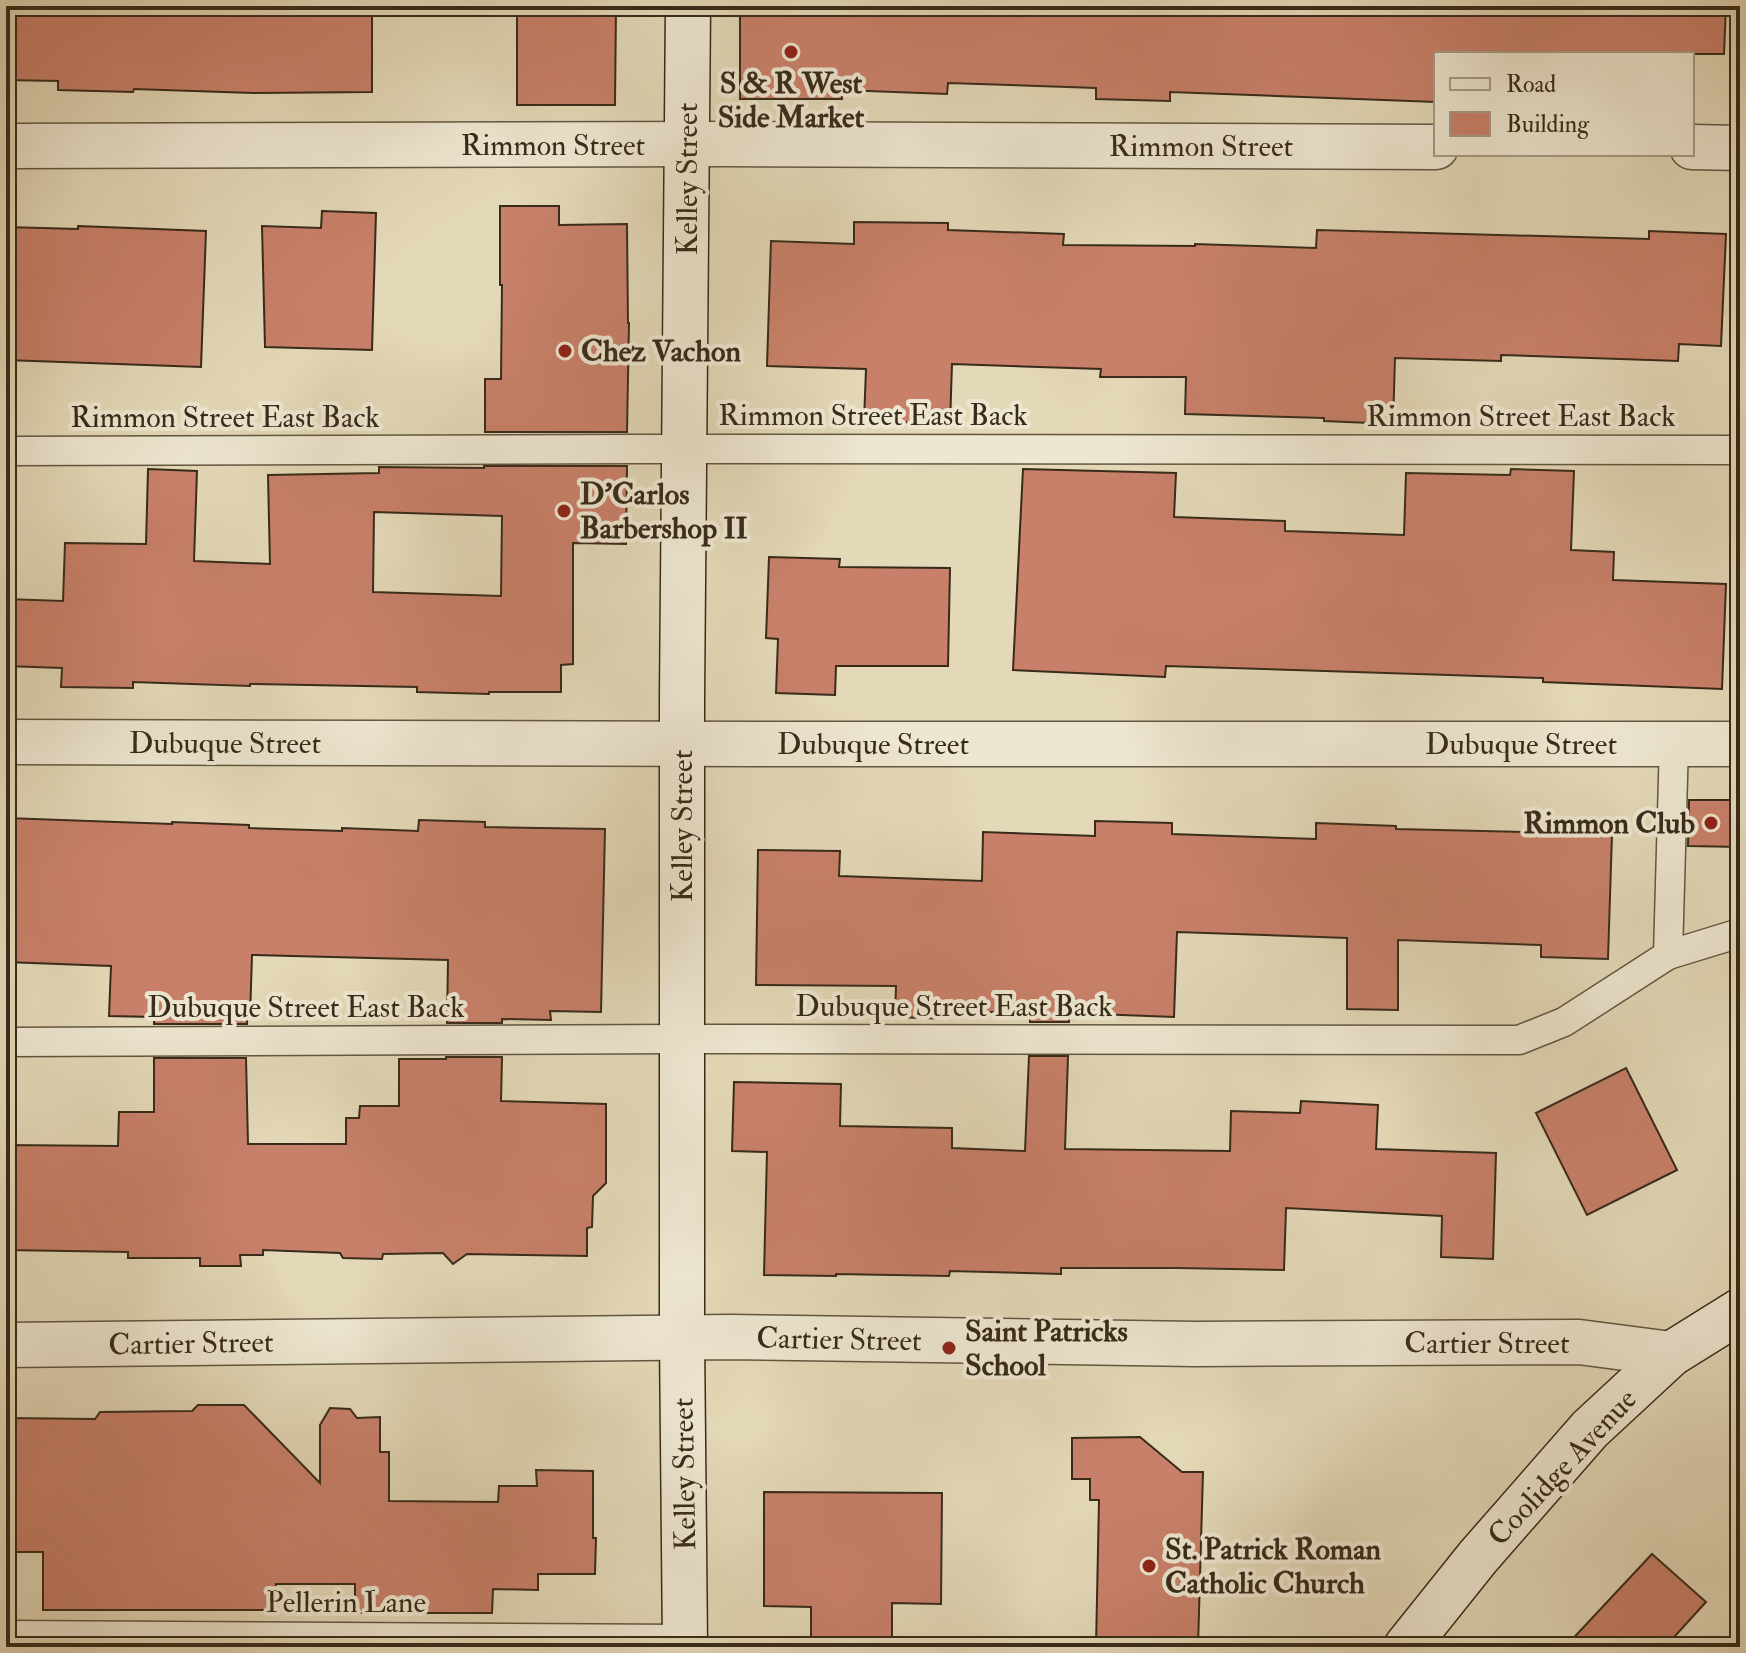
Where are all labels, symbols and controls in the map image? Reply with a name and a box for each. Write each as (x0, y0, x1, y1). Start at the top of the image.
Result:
marker: S & R West Side Market (782, 43, 800, 61)
legend (1434, 52, 1694, 156)
place label: S & R West Side Market (718, 65, 864, 136)
text: Road (1506, 69, 1556, 100)
street label: Kelley Street (669, 102, 706, 255)
text: Building (1506, 109, 1590, 140)
street label: Rimmon Street (461, 127, 645, 164)
street label: Rimmon Street (1109, 128, 1293, 165)
place label: Chez Vachon (581, 333, 741, 370)
marker: Chez Vachon (556, 342, 574, 360)
street label: Rimmon Street East Back (718, 397, 1028, 434)
street label: Rimmon Street East Back (1366, 398, 1676, 435)
street label: Rimmon Street East Back (70, 399, 380, 436)
place label: D'Carlos Barbershop II (580, 476, 748, 547)
marker: D'Carlos Barbershop II (555, 502, 573, 520)
street label: Dubuque Street (129, 725, 321, 762)
street label: Dubuque Street (777, 726, 969, 763)
street label: Dubuque Street (1425, 726, 1617, 763)
street label: Kelley Street (664, 749, 701, 902)
place label: Rimmon Club (1523, 805, 1695, 842)
marker: Rimmon Club (1702, 814, 1720, 832)
street label: Dubuque Street East Back (795, 988, 1113, 1025)
street label: Dubuque Street East Back (147, 989, 465, 1026)
place label: Saint Patricks School (965, 1313, 1128, 1384)
street label: Cartier Street (756, 1320, 922, 1359)
street label: Cartier Street (108, 1324, 274, 1363)
street label: Cartier Street (1404, 1325, 1570, 1362)
marker: Saint Patricks School (940, 1339, 958, 1357)
street label: Coolidge Avenue (1480, 1381, 1645, 1554)
street label: Kelley Street (665, 1397, 704, 1551)
place label: St. Patrick Roman Catholic Church (1165, 1531, 1381, 1602)
marker: St. Patrick Roman Catholic Church (1140, 1557, 1158, 1575)
street label: Pellerin Lane (266, 1584, 426, 1621)

